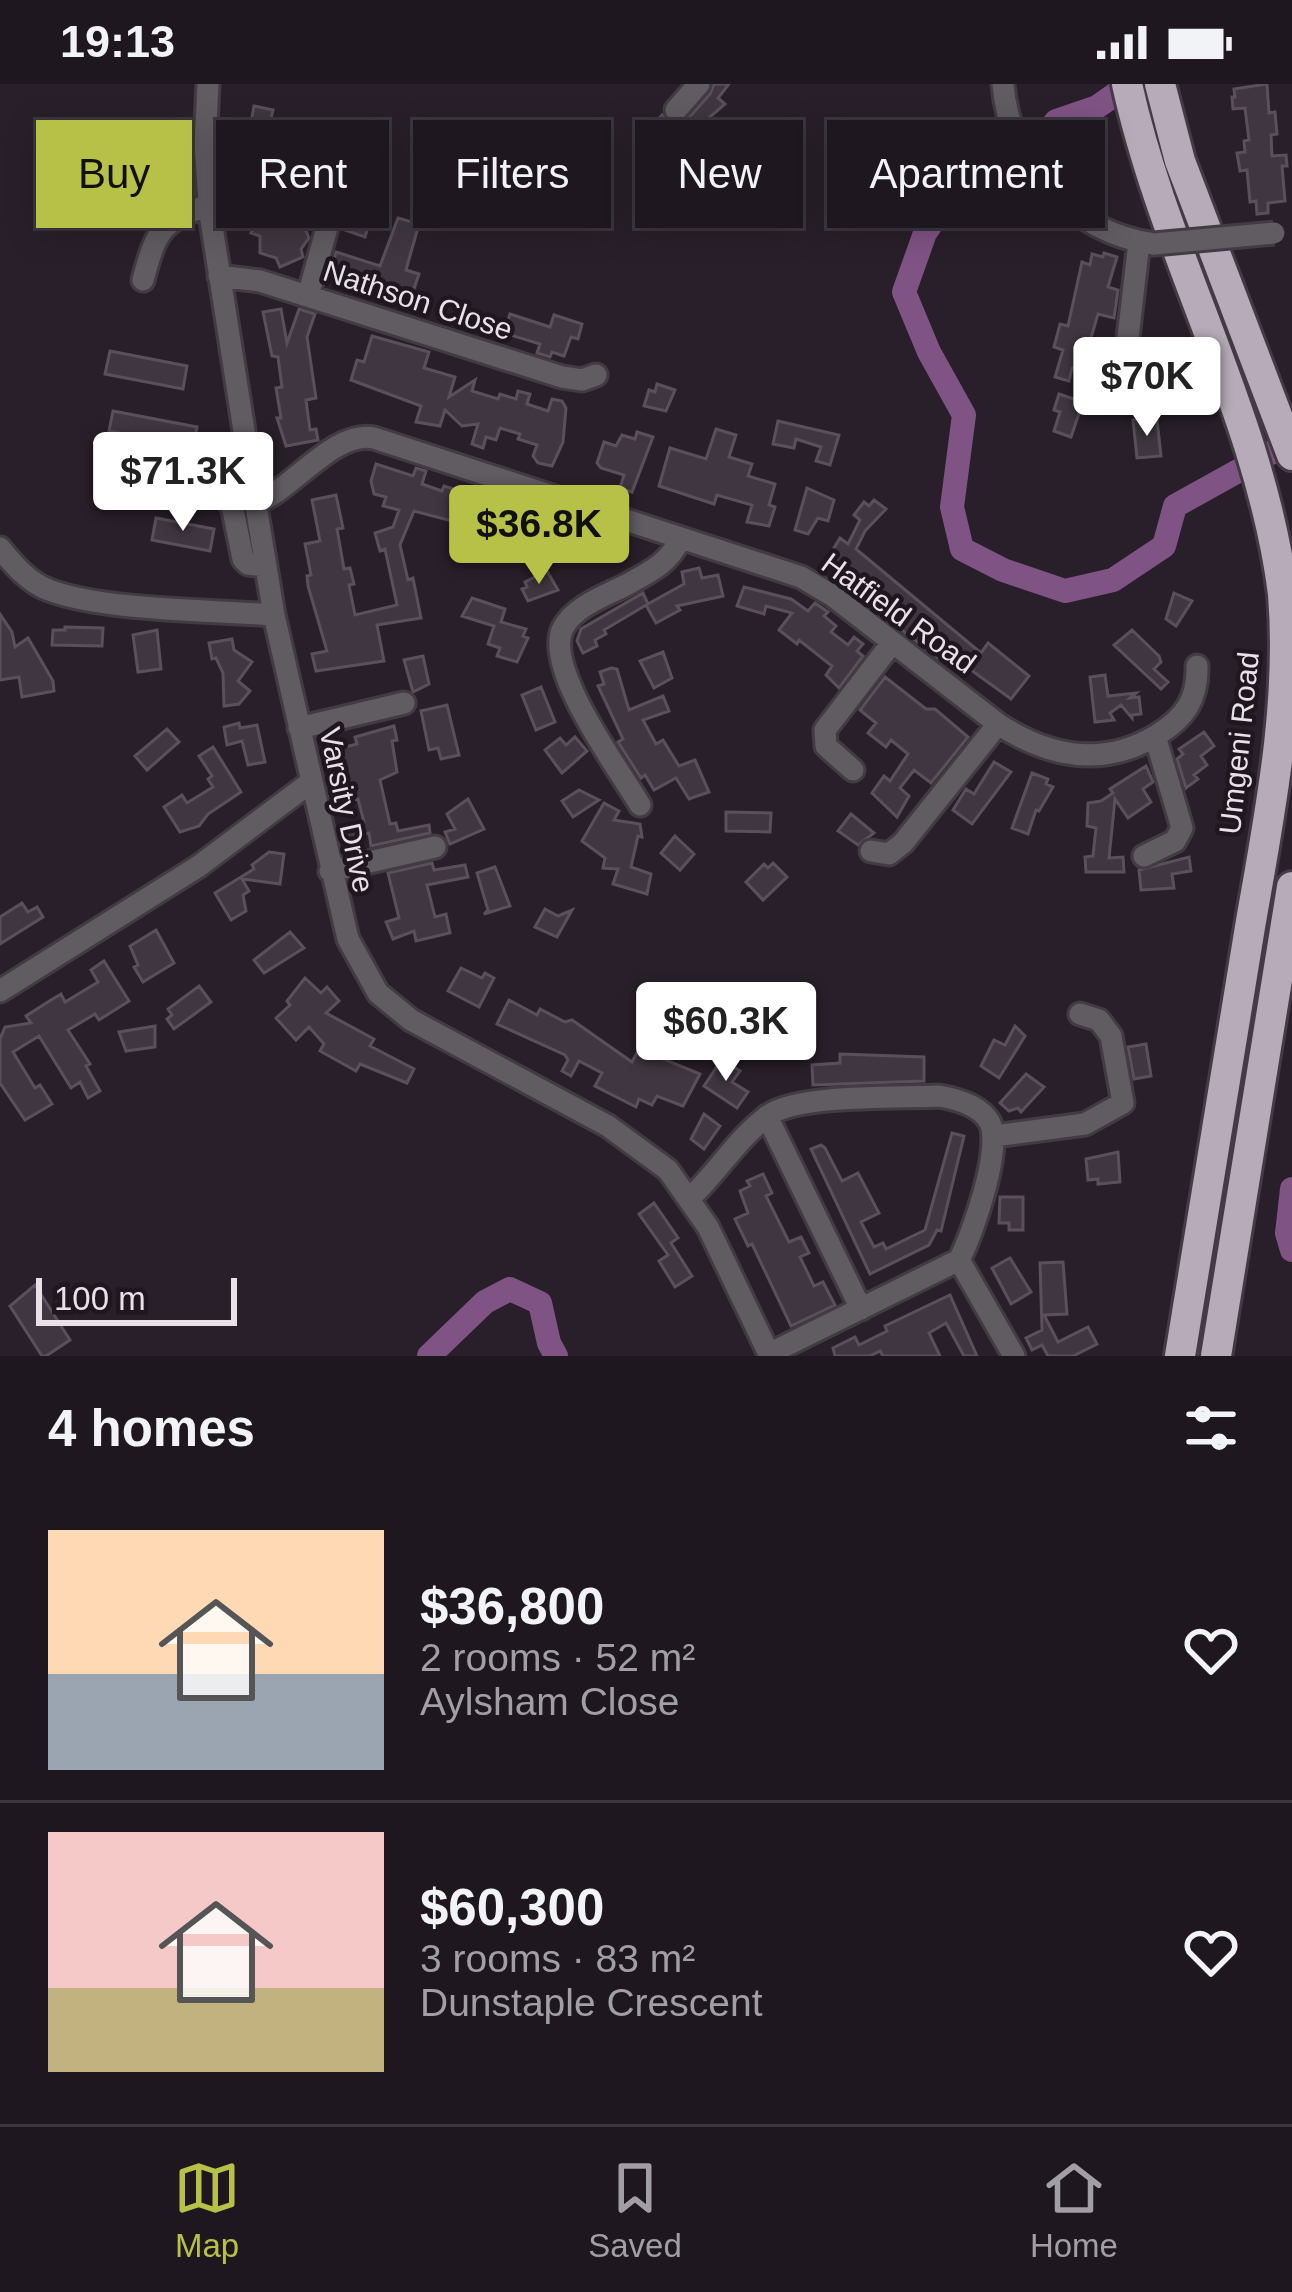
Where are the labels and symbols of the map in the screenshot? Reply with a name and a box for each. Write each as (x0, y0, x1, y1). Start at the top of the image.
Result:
street label: Nathson Close (319, 254, 517, 346)
pin: $70K (1076, 337, 1218, 439)
pin: $71.3K (85, 432, 281, 534)
pin: $36.8K (441, 485, 637, 587)
street label: Hatfield Road (816, 546, 982, 680)
street label: Umgeni Road (1213, 650, 1265, 836)
street label: Varsity Drive (313, 724, 381, 896)
pin: $60.3K (628, 982, 824, 1084)
scale bar (36, 1272, 237, 1325)

